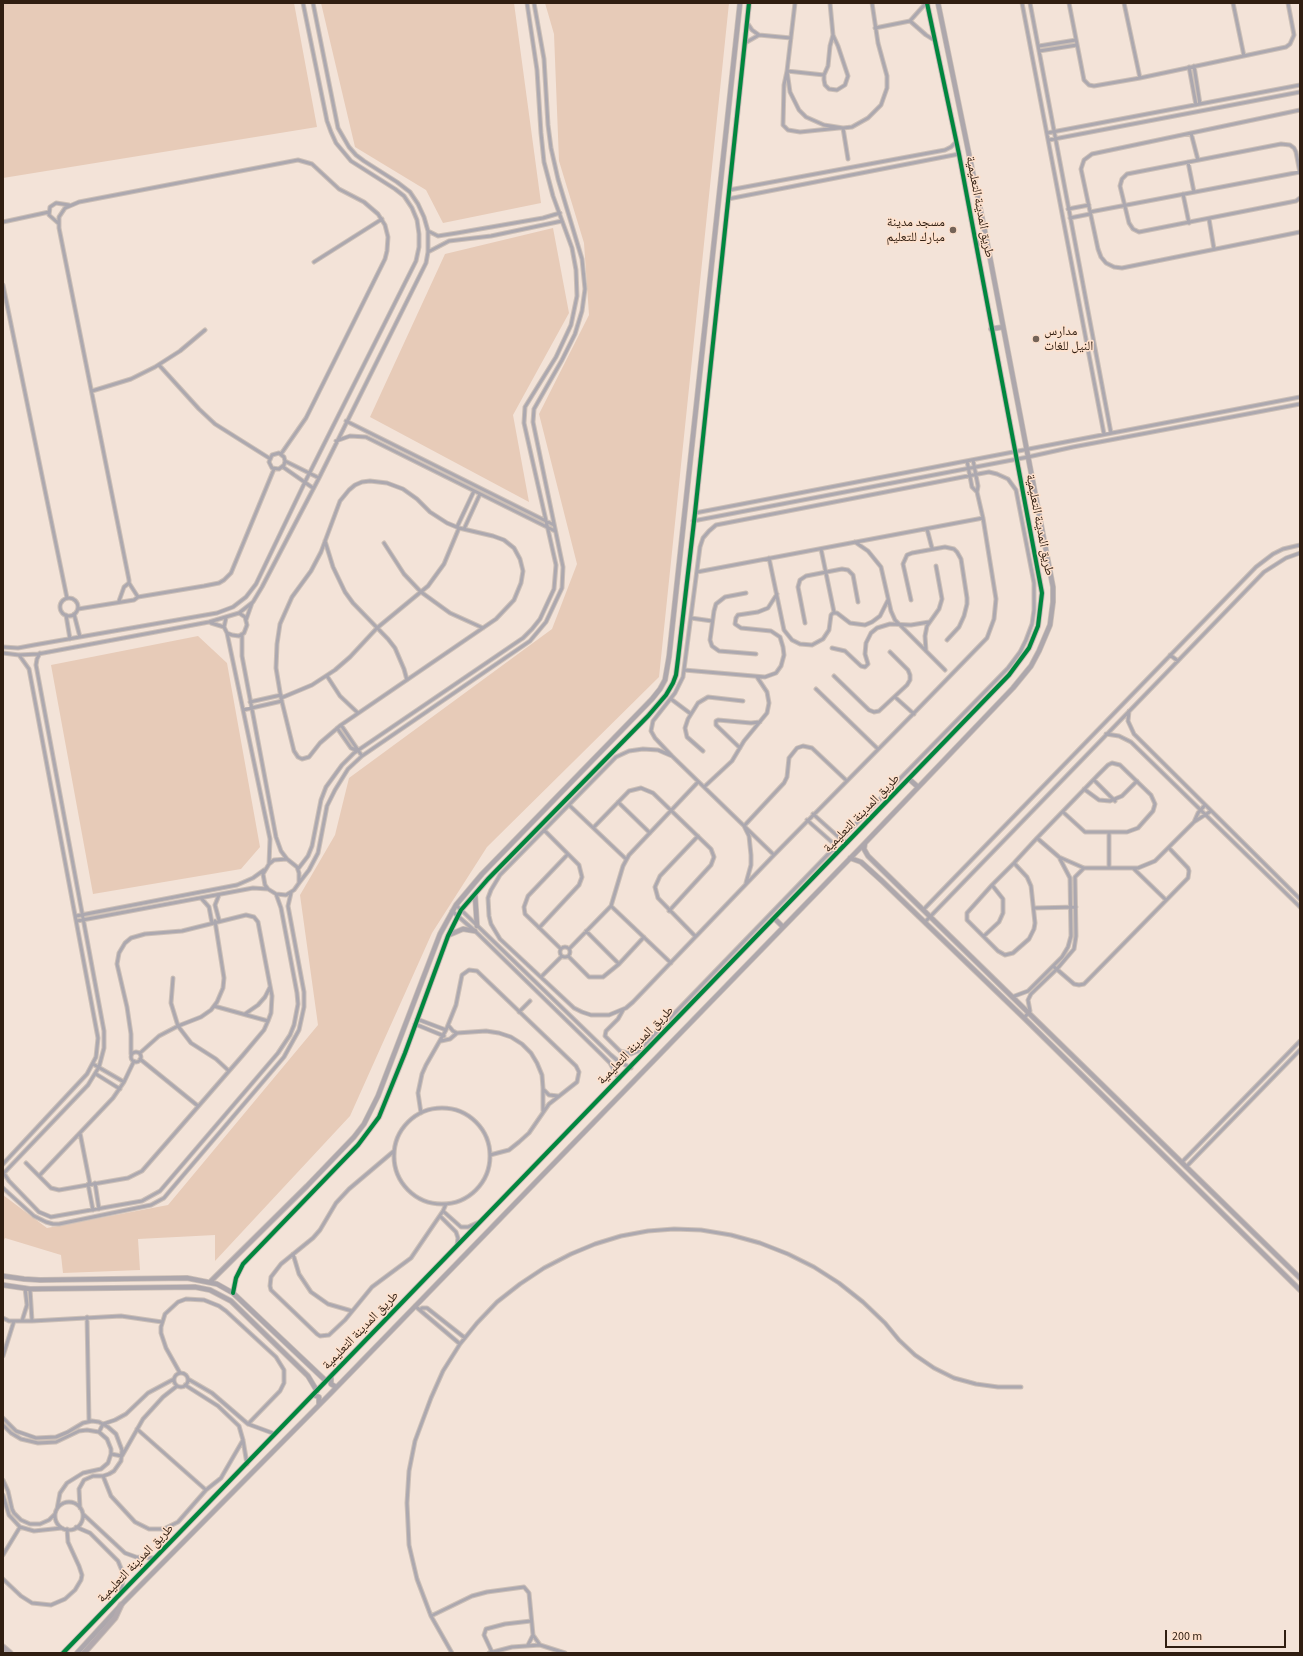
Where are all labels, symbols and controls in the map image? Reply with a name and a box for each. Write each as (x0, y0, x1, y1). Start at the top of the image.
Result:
street label: طريق المدينة التعليمية (962, 155, 996, 259)
place label: مسجد مدينة مبارك للتعليم (886, 215, 945, 246)
marker: مسجد مدينة مبارك للتعليم (948, 225, 958, 235)
place label: مدارس النيل للغات (1044, 324, 1093, 355)
marker: مدارس النيل للغات (1031, 334, 1041, 344)
street label: طريق المدينة التعليمية (1022, 473, 1056, 577)
street label: طريق المدينة التعليمية (821, 772, 903, 856)
street label: طريق المدينة التعليمية (595, 1004, 677, 1088)
street label: طريق المدينة التعليمية (320, 1289, 402, 1373)
street label: طريق المدينة التعليمية (95, 1522, 177, 1606)
scale bar (1167, 1622, 1288, 1648)
text: 200 m (1172, 1628, 1202, 1645)

